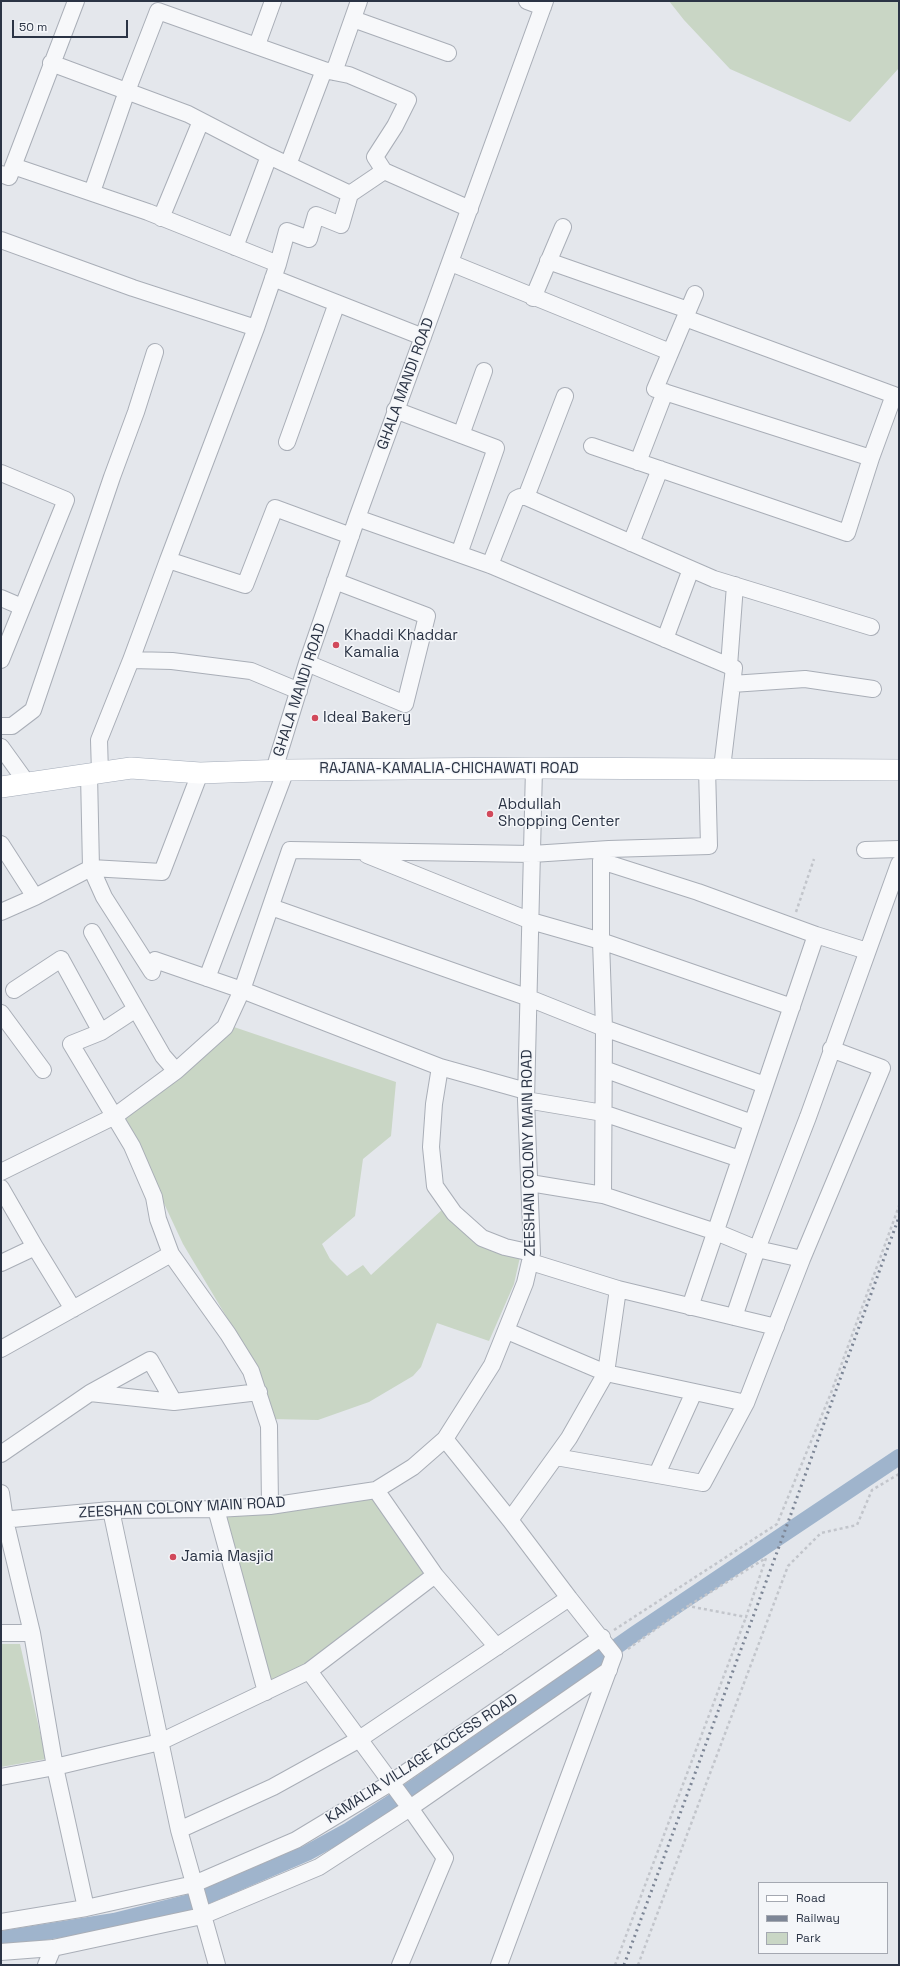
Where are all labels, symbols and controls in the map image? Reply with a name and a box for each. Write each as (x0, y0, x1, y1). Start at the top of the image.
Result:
scale bar (14, 12, 130, 38)
text: 50 m (19, 19, 47, 35)
street label: GHALA MANDI ROAD (374, 315, 438, 453)
street label: GHALA MANDI ROAD (270, 621, 330, 759)
place label: Khaddi Khaddar Kamalia (344, 627, 458, 662)
marker: Khaddi Khaddar Kamalia (331, 640, 341, 650)
place label: Ideal Bakery (323, 709, 411, 727)
marker: Ideal Bakery (310, 713, 320, 723)
street label: RAJANA-KAMALIA-CHICHAWATI ROAD (319, 760, 579, 778)
place label: Abdullah Shopping Center (498, 796, 620, 831)
marker: Abdullah Shopping Center (485, 809, 495, 819)
street label: ZEESHAN COLONY MAIN ROAD (518, 1049, 540, 1257)
street label: ZEESHAN COLONY MAIN ROAD (78, 1494, 286, 1522)
place label: Jamia Masjid (181, 1548, 274, 1566)
marker: Jamia Masjid (168, 1552, 178, 1562)
street label: KAMALIA VILLAGE ACCESS ROAD (323, 1690, 521, 1828)
legend (758, 1882, 888, 1954)
text: Road (796, 1890, 825, 1906)
text: Railway (796, 1910, 840, 1926)
text: Park (796, 1930, 821, 1946)

